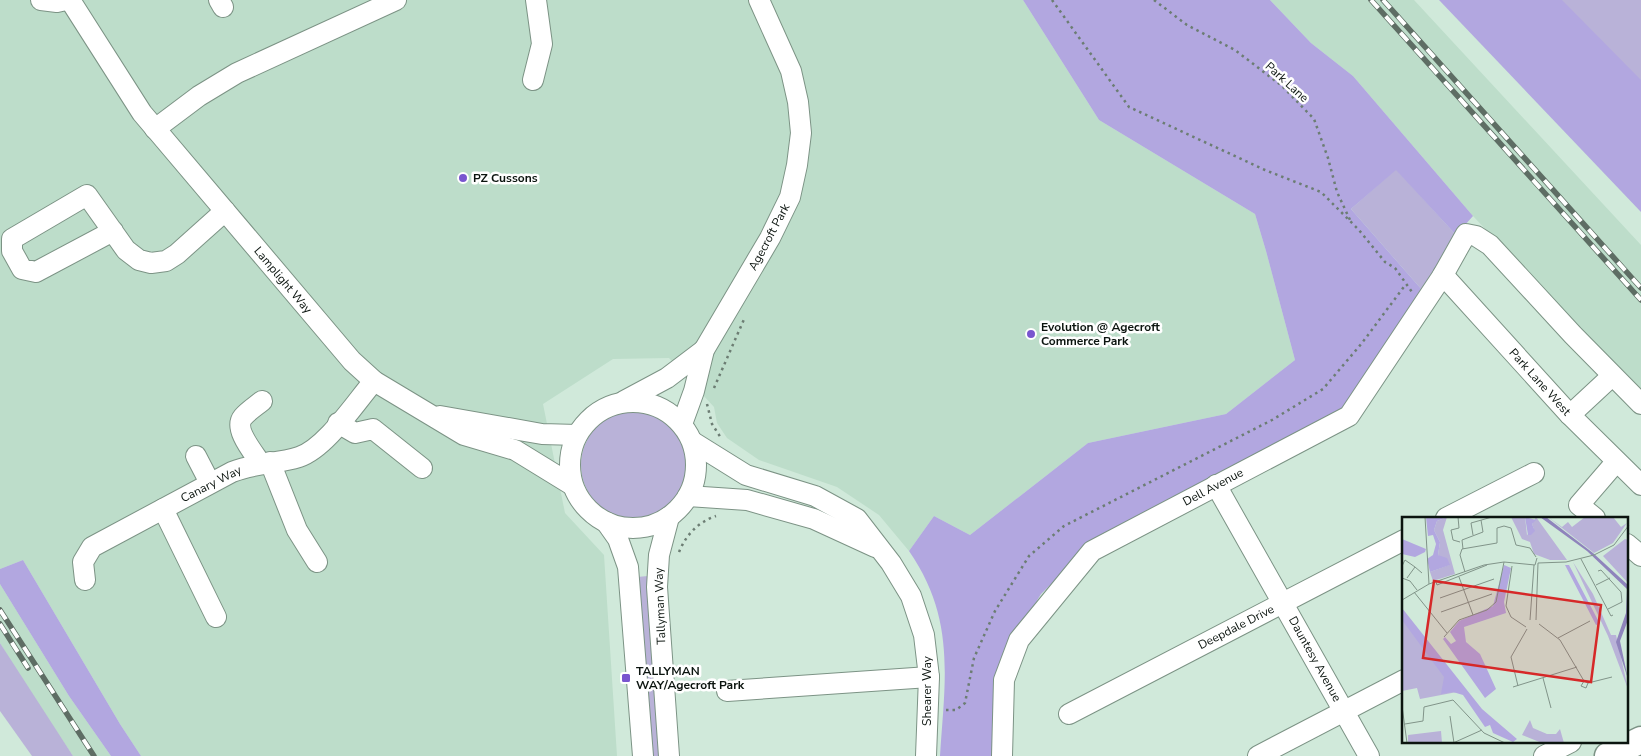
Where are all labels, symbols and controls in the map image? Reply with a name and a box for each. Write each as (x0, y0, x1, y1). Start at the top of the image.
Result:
street label: Park Lane (1262, 58, 1312, 106)
place label: PZ Cussons (473, 170, 538, 186)
marker: PZ Cussons (457, 172, 469, 184)
street label: Agecroft Park (745, 200, 794, 273)
street label: Lamplight Way (250, 243, 316, 317)
place label: Evolution @ Agecroft Commerce Park (1041, 319, 1160, 349)
marker: Evolution @ Agecroft Commerce Park (1025, 328, 1037, 340)
street label: Park Lane West (1506, 345, 1575, 420)
street label: Canary Way (178, 461, 245, 506)
street label: Dell Avenue (1180, 464, 1246, 510)
inset map (1402, 517, 1628, 744)
street label: Tallyman Way (651, 566, 669, 645)
street label: Deepdale Drive (1195, 601, 1277, 653)
street label: Dauntesy Avenue (1285, 614, 1345, 704)
street label: Shearer Way (919, 655, 935, 726)
place label: TALLYMAN WAY/Agecroft Park (636, 663, 745, 693)
marker: TALLYMAN WAY/Agecroft Park (620, 672, 632, 684)

